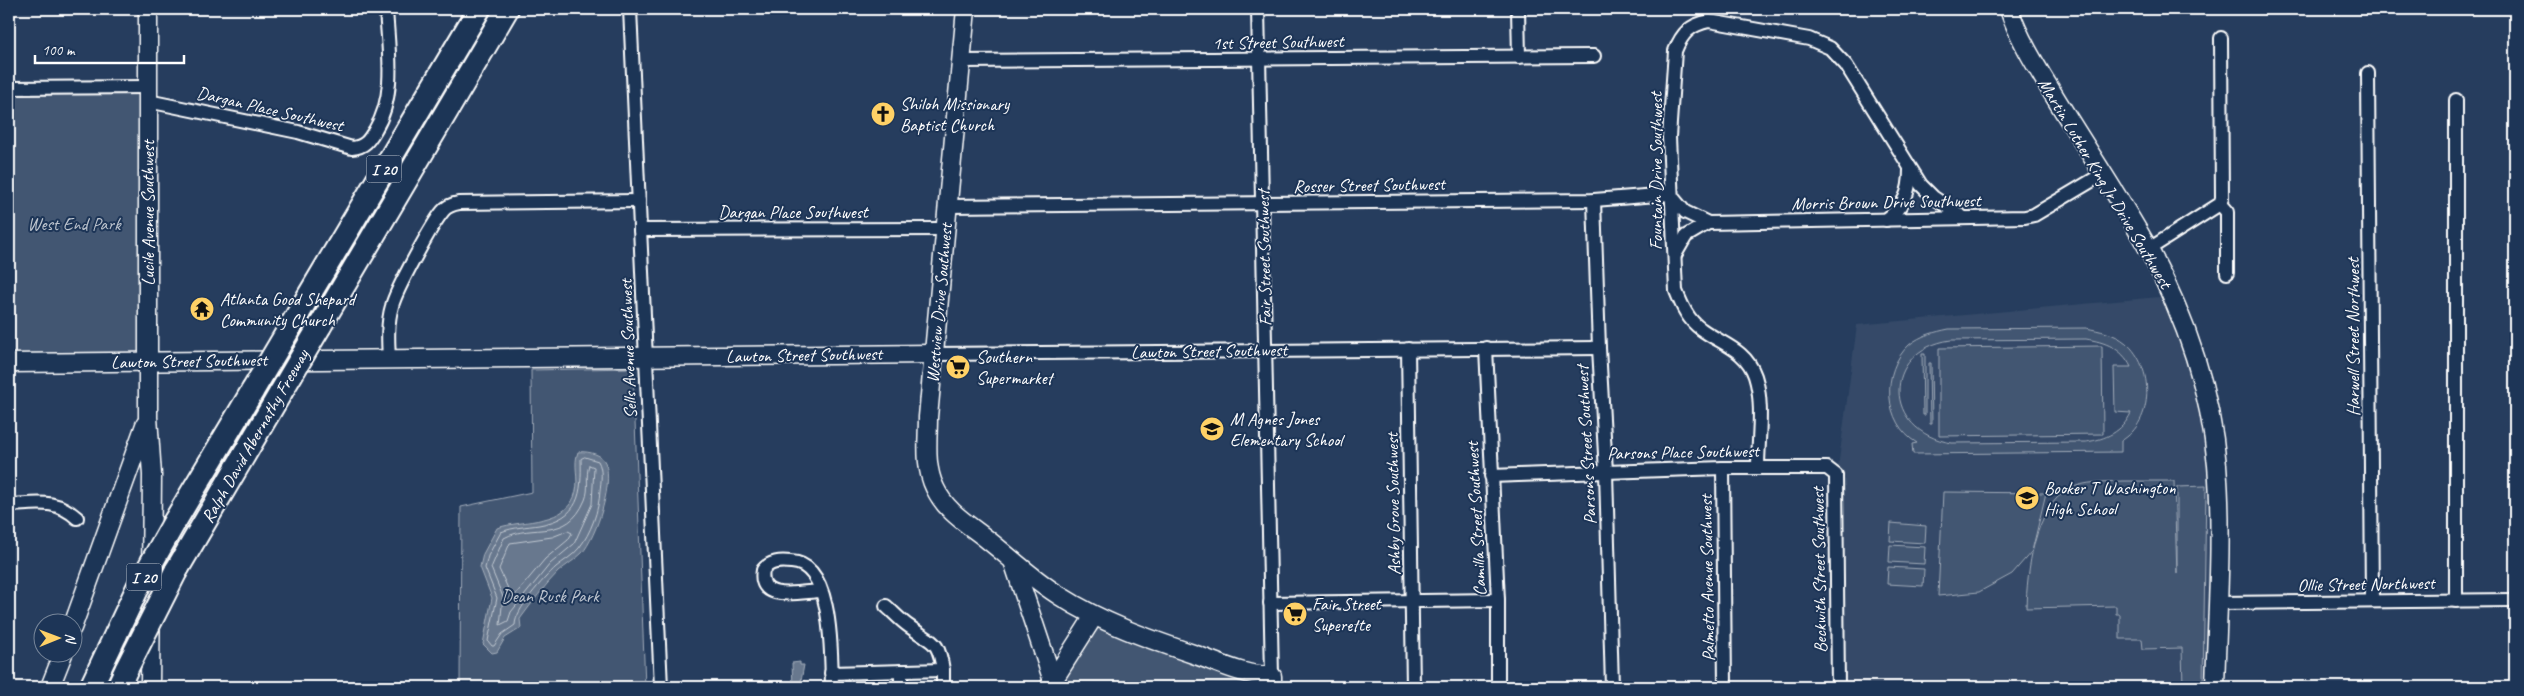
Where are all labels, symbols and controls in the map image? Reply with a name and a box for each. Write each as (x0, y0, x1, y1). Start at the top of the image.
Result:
street label: 1st Street Southwest (1212, 30, 1346, 54)
scale bar (35, 32, 184, 64)
text: 100 m (42, 41, 76, 60)
street label: Martin Luther King Jr Drive Southwest (2033, 74, 2178, 294)
street label: Dargan Place Southwest (195, 81, 347, 137)
street label: Fountain Drive Southwest (1645, 90, 1667, 250)
place label: Shiloh Missionary Baptist Church (900, 93, 1011, 136)
church icon: Shiloh Missionary Baptist Church (870, 101, 896, 127)
street label: Lucile Avenue Southwest (137, 138, 159, 286)
road number: I 20 (366, 156, 402, 182)
street label: Rosser Street Southwest (1293, 173, 1447, 197)
street label: Fair Street Southwest (1252, 187, 1276, 326)
street label: Morris Brown Drive Southwest (1791, 189, 1983, 215)
street label: Dargan Place Southwest (718, 201, 870, 223)
park label: West End Park (27, 213, 122, 235)
street label: Westview Drive Southwest (921, 221, 957, 383)
street label: Harwell Street Northwest (2342, 256, 2364, 416)
street label: Sells Avenue Southwest (614, 277, 641, 419)
place label: Atlanta Good Shepard Community Church (220, 288, 358, 331)
temple icon: Atlanta Good Shepard Community Church (189, 296, 215, 322)
street label: Lawton Street Southwest (1131, 339, 1289, 363)
street label: Lawton Street Southwest (726, 343, 884, 367)
street label: Ralph David Abernathy Freeway (196, 344, 315, 527)
place label: Southern Supermarket (976, 346, 1056, 389)
street label: Lawton Street Southwest (111, 349, 269, 373)
supermarket icon: Southern Supermarket (945, 354, 971, 380)
street label: Parsons Street Southwest (1571, 362, 1601, 525)
place label: M Agnes Jones Elementary School (1230, 408, 1345, 451)
school or university icon: M Agnes Jones Elementary School (1199, 416, 1225, 442)
street label: Ashby Grove Southwest (1381, 431, 1405, 575)
street label: Camilla Street Southwest (1461, 439, 1491, 597)
street label: Parsons Place Southwest (1607, 440, 1761, 464)
place label: Booker T Washington High School (2044, 477, 2176, 520)
street label: Beckwith Street Southwest (1807, 485, 1831, 653)
school or university icon: Booker T Washington High School (2014, 485, 2040, 511)
street label: Palmetto Avenue Southwest (1695, 492, 1719, 662)
road number: I 20 (126, 564, 162, 590)
street label: Ollie Street Northwest (2297, 572, 2437, 596)
park label: Dean Rusk Park (501, 585, 600, 607)
place label: Fair Street Superette (1312, 593, 1383, 636)
supermarket icon: Fair Street Superette (1282, 601, 1308, 627)
north arrow (32, 614, 82, 664)
text: N (62, 633, 79, 645)

